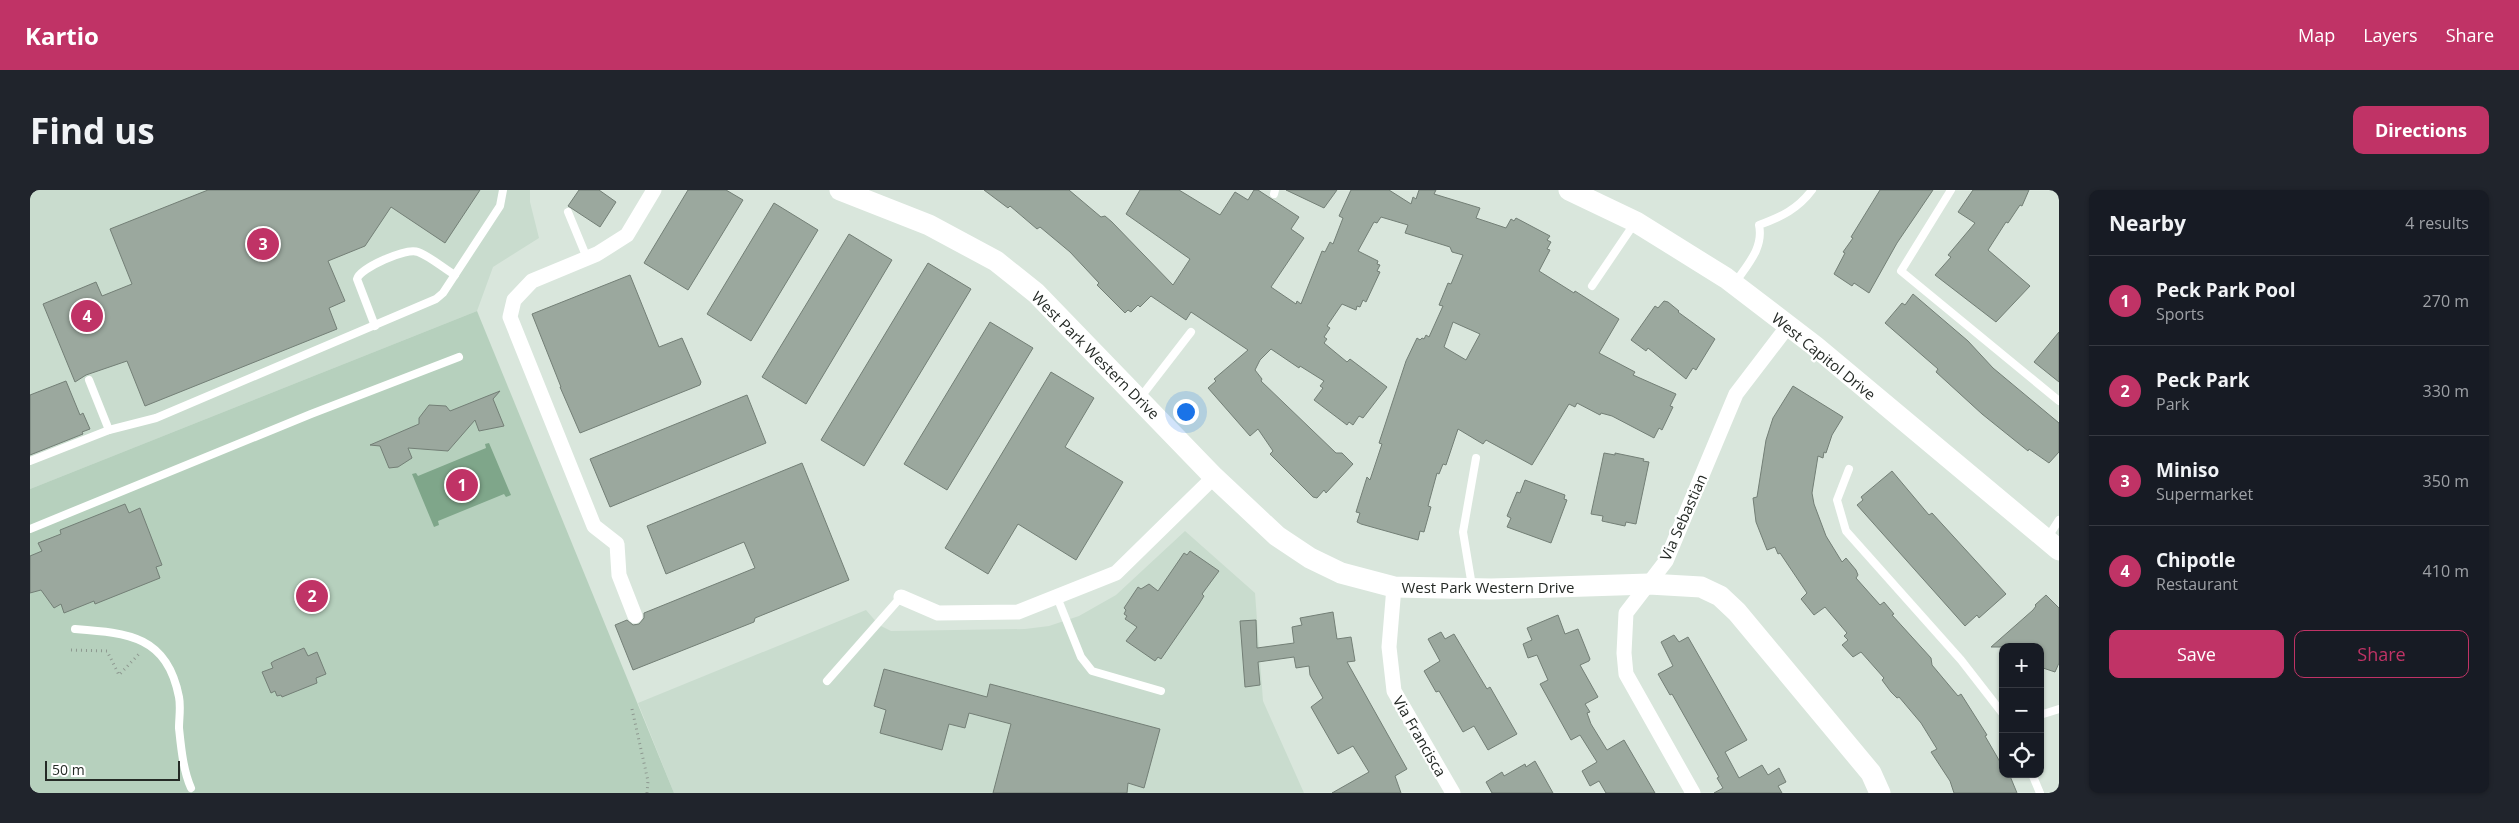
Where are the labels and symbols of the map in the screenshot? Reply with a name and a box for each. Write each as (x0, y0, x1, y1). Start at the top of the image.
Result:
pin: 3 (247, 225, 279, 263)
street label: West Park Western Drive (1028, 287, 1164, 423)
pin: 4 (71, 297, 103, 335)
street label: West Capitol Drive (1768, 308, 1880, 404)
your location (1173, 399, 1199, 425)
pin: 1 (446, 466, 478, 504)
street label: Via Sebastian (1655, 470, 1711, 564)
pin: 2 (296, 577, 328, 615)
street label: West Park Western Drive (1401, 577, 1575, 597)
street label: Via Francisca (1389, 692, 1451, 780)
scale bar (45, 758, 180, 781)

